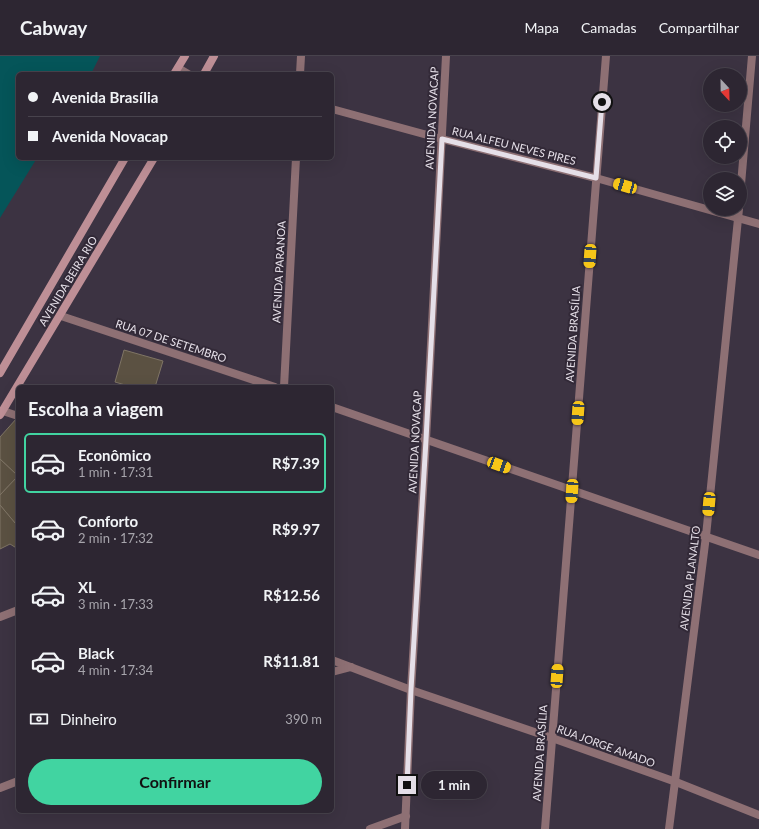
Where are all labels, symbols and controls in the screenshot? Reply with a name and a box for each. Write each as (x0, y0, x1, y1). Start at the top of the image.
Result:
text: Cabway (20, 16, 87, 39)
text: Mapa (524, 19, 559, 36)
text: Camadas (581, 19, 637, 36)
text: Compartilhar (659, 19, 739, 36)
street label: AVENIDA NOVACAP (422, 66, 441, 170)
north arrow (703, 68, 747, 112)
map controls (703, 68, 747, 216)
text: Avenida Brasília (52, 88, 158, 106)
route start (593, 93, 611, 111)
button: locate (703, 120, 747, 164)
street label: RUA ALFEU NEVES PIRES (451, 124, 577, 167)
text: Avenida Novacap (52, 127, 168, 145)
button: layers (703, 172, 747, 216)
car (612, 177, 638, 195)
street label: AVENIDA PARANOA (269, 220, 288, 323)
street label: AVENIDA BEIRA RIO (36, 233, 100, 328)
car (583, 244, 597, 268)
street label: AVENIDA BRASÍLIA (563, 285, 582, 383)
street label: RUA 07 DE SETEMBRO (114, 316, 228, 365)
street label: AVENIDA NOVACAP (405, 390, 424, 494)
text: Escolha a viagem (28, 398, 163, 420)
car (571, 401, 585, 425)
icon: car (30, 445, 66, 481)
text: Econômico (78, 446, 151, 464)
text: R$7.39 (272, 454, 320, 472)
car (486, 455, 512, 475)
text: 1 min · 17:31 (78, 464, 153, 480)
car (565, 479, 579, 503)
car (702, 492, 716, 516)
icon: car (30, 511, 66, 547)
text: Conforto (78, 512, 138, 530)
text: R$9.97 (272, 520, 320, 538)
street label: AVENIDA PLANALTO (677, 525, 702, 631)
text: 2 min · 17:32 (78, 530, 153, 546)
icon: car (30, 577, 66, 613)
text: XL (78, 578, 96, 596)
text: R$12.56 (263, 586, 320, 604)
text: 3 min · 17:33 (78, 596, 153, 612)
icon: car (30, 643, 66, 679)
text: Black (78, 644, 114, 662)
text: R$11.81 (263, 652, 320, 670)
text: 4 min · 17:34 (78, 662, 153, 678)
car (550, 664, 564, 688)
street label: AVENIDA BRASÍLIA (530, 704, 549, 802)
icon: cash (28, 708, 50, 730)
text: Dinheiro (60, 710, 117, 728)
text: 390 m (285, 711, 322, 727)
street label: RUA JORGE AMADO (555, 722, 657, 769)
button: Confirmar (28, 759, 322, 805)
callout: 1 min (421, 771, 487, 799)
route end (398, 776, 416, 794)
text: 1 min (438, 777, 470, 793)

